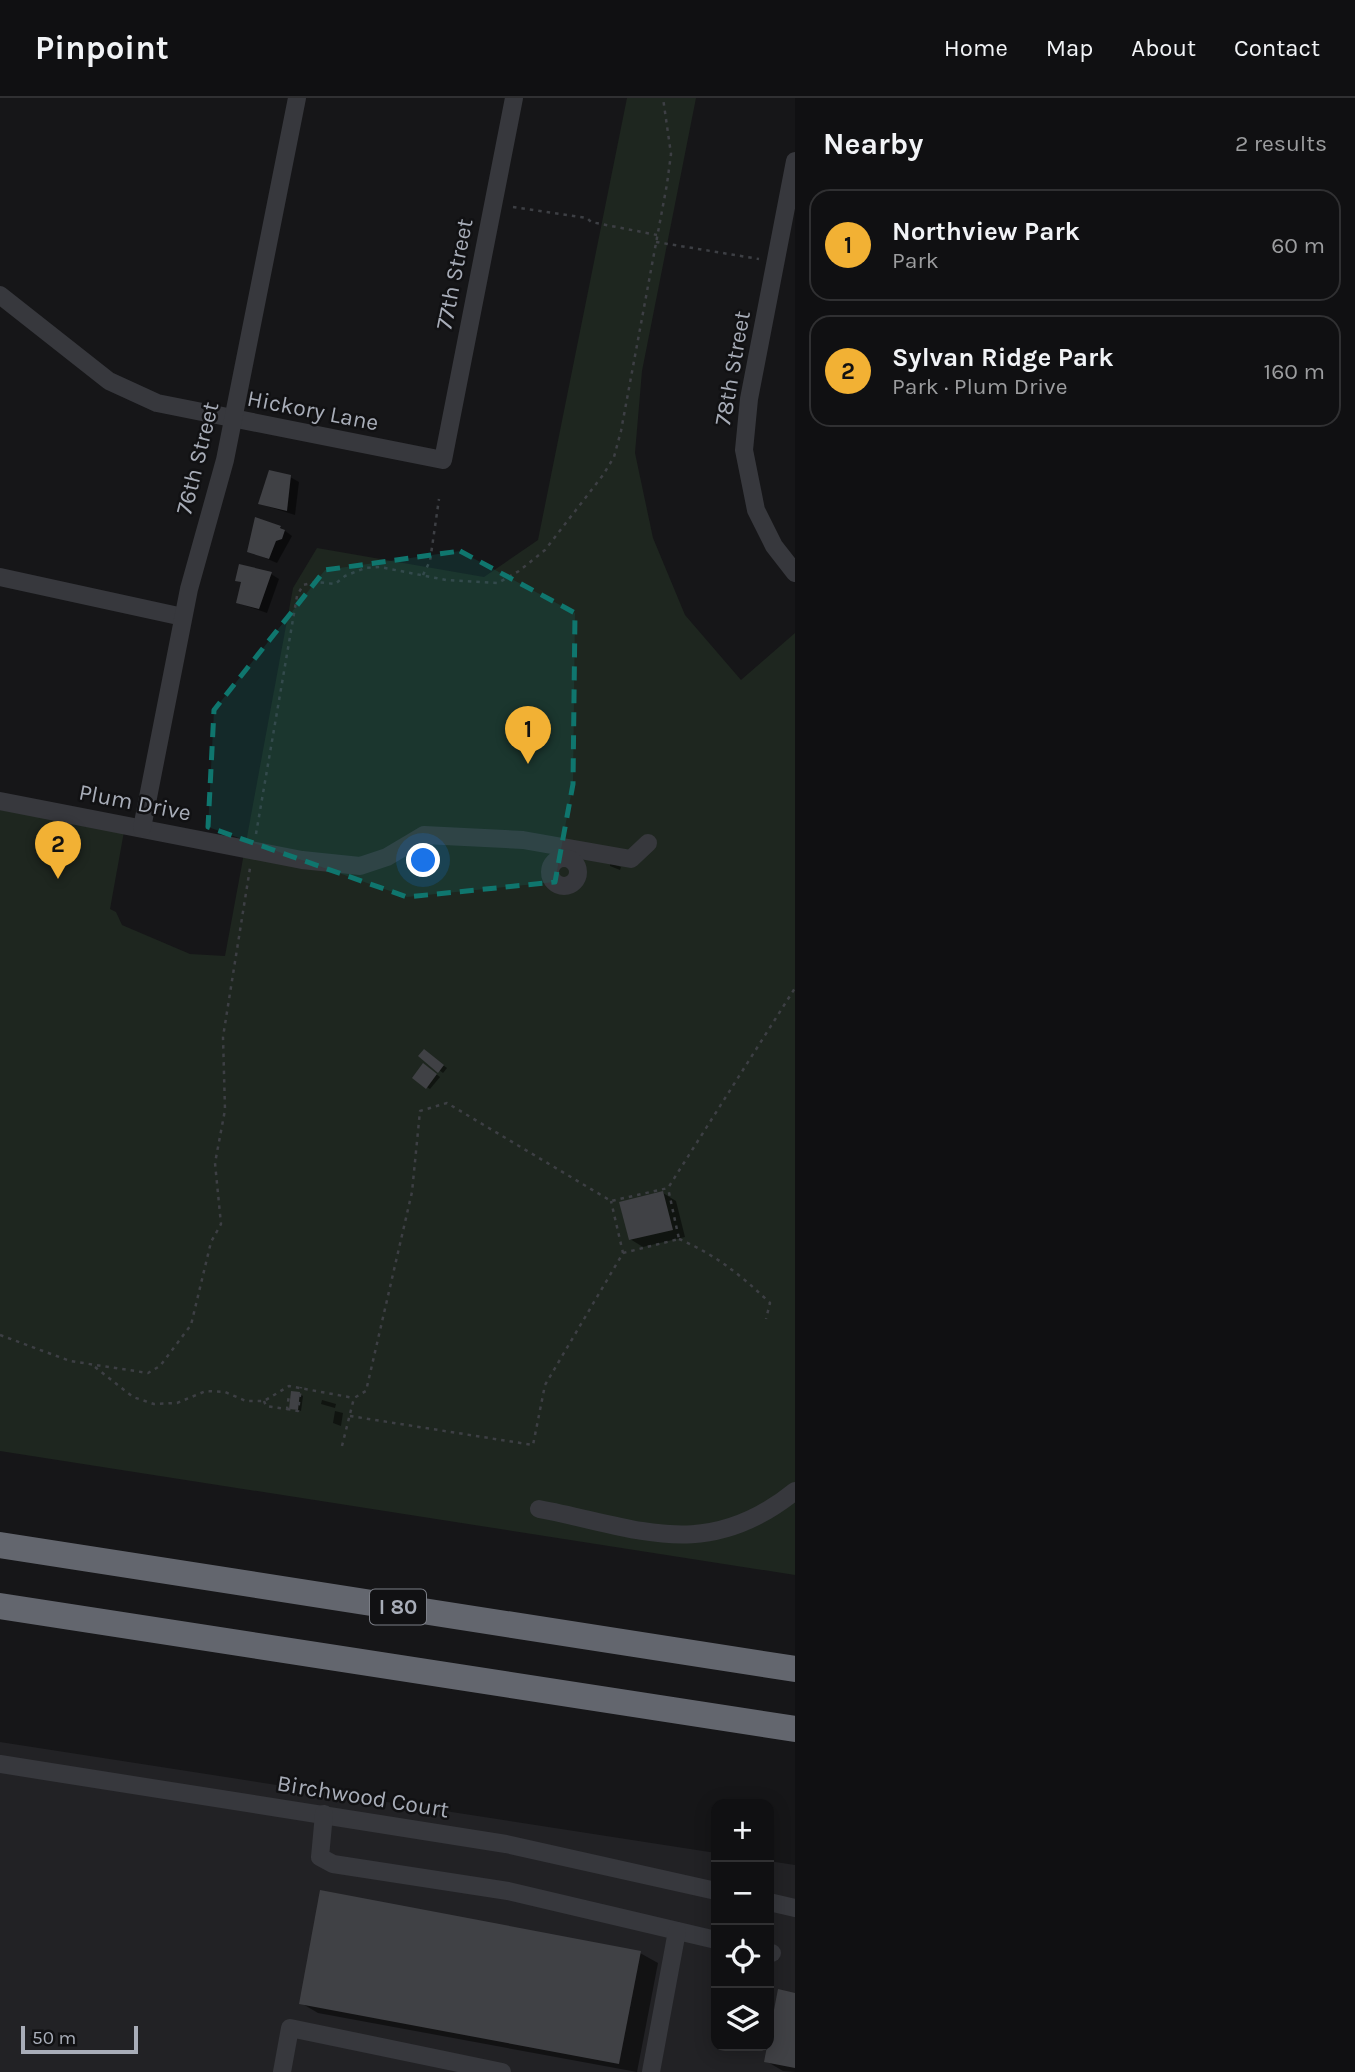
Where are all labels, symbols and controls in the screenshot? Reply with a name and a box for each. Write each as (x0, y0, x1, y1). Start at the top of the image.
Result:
text: Pinpoint (35, 29, 169, 67)
text: Home (944, 34, 1008, 62)
text: Map (1046, 34, 1093, 62)
text: About (1131, 34, 1196, 62)
text: Contact (1234, 34, 1320, 62)
text: Nearby (823, 126, 923, 162)
text: 2 results (1235, 130, 1327, 157)
street label: 77th Street (430, 216, 479, 332)
text: Northview Park (892, 216, 1080, 247)
text: 1 (844, 232, 852, 259)
text: 60 m (1271, 232, 1325, 259)
text: Park (892, 247, 939, 274)
street label: 78th Street (709, 308, 756, 428)
text: Sylvan Ridge Park (892, 342, 1114, 373)
text: 2 (841, 358, 855, 385)
text: 160 m (1264, 358, 1325, 385)
text: Park · Plum Drive (892, 373, 1068, 400)
street label: Hickory Lane (245, 385, 381, 436)
street label: 76th Street (170, 399, 225, 517)
pin: 1 (505, 706, 551, 764)
street label: Plum Drive (76, 778, 193, 827)
pin: 2 (35, 821, 81, 879)
your location (406, 843, 440, 877)
road number: I 80 (370, 1590, 426, 1624)
street label: Birchwood Court (275, 1770, 451, 1823)
map controls (711, 1799, 774, 2051)
button: + (711, 1799, 774, 1862)
button: − (711, 1862, 774, 1925)
button: locate (711, 1925, 774, 1988)
button: layers (711, 1988, 774, 2051)
scale bar (21, 2023, 138, 2055)
text: 50 m (32, 2027, 76, 2049)

